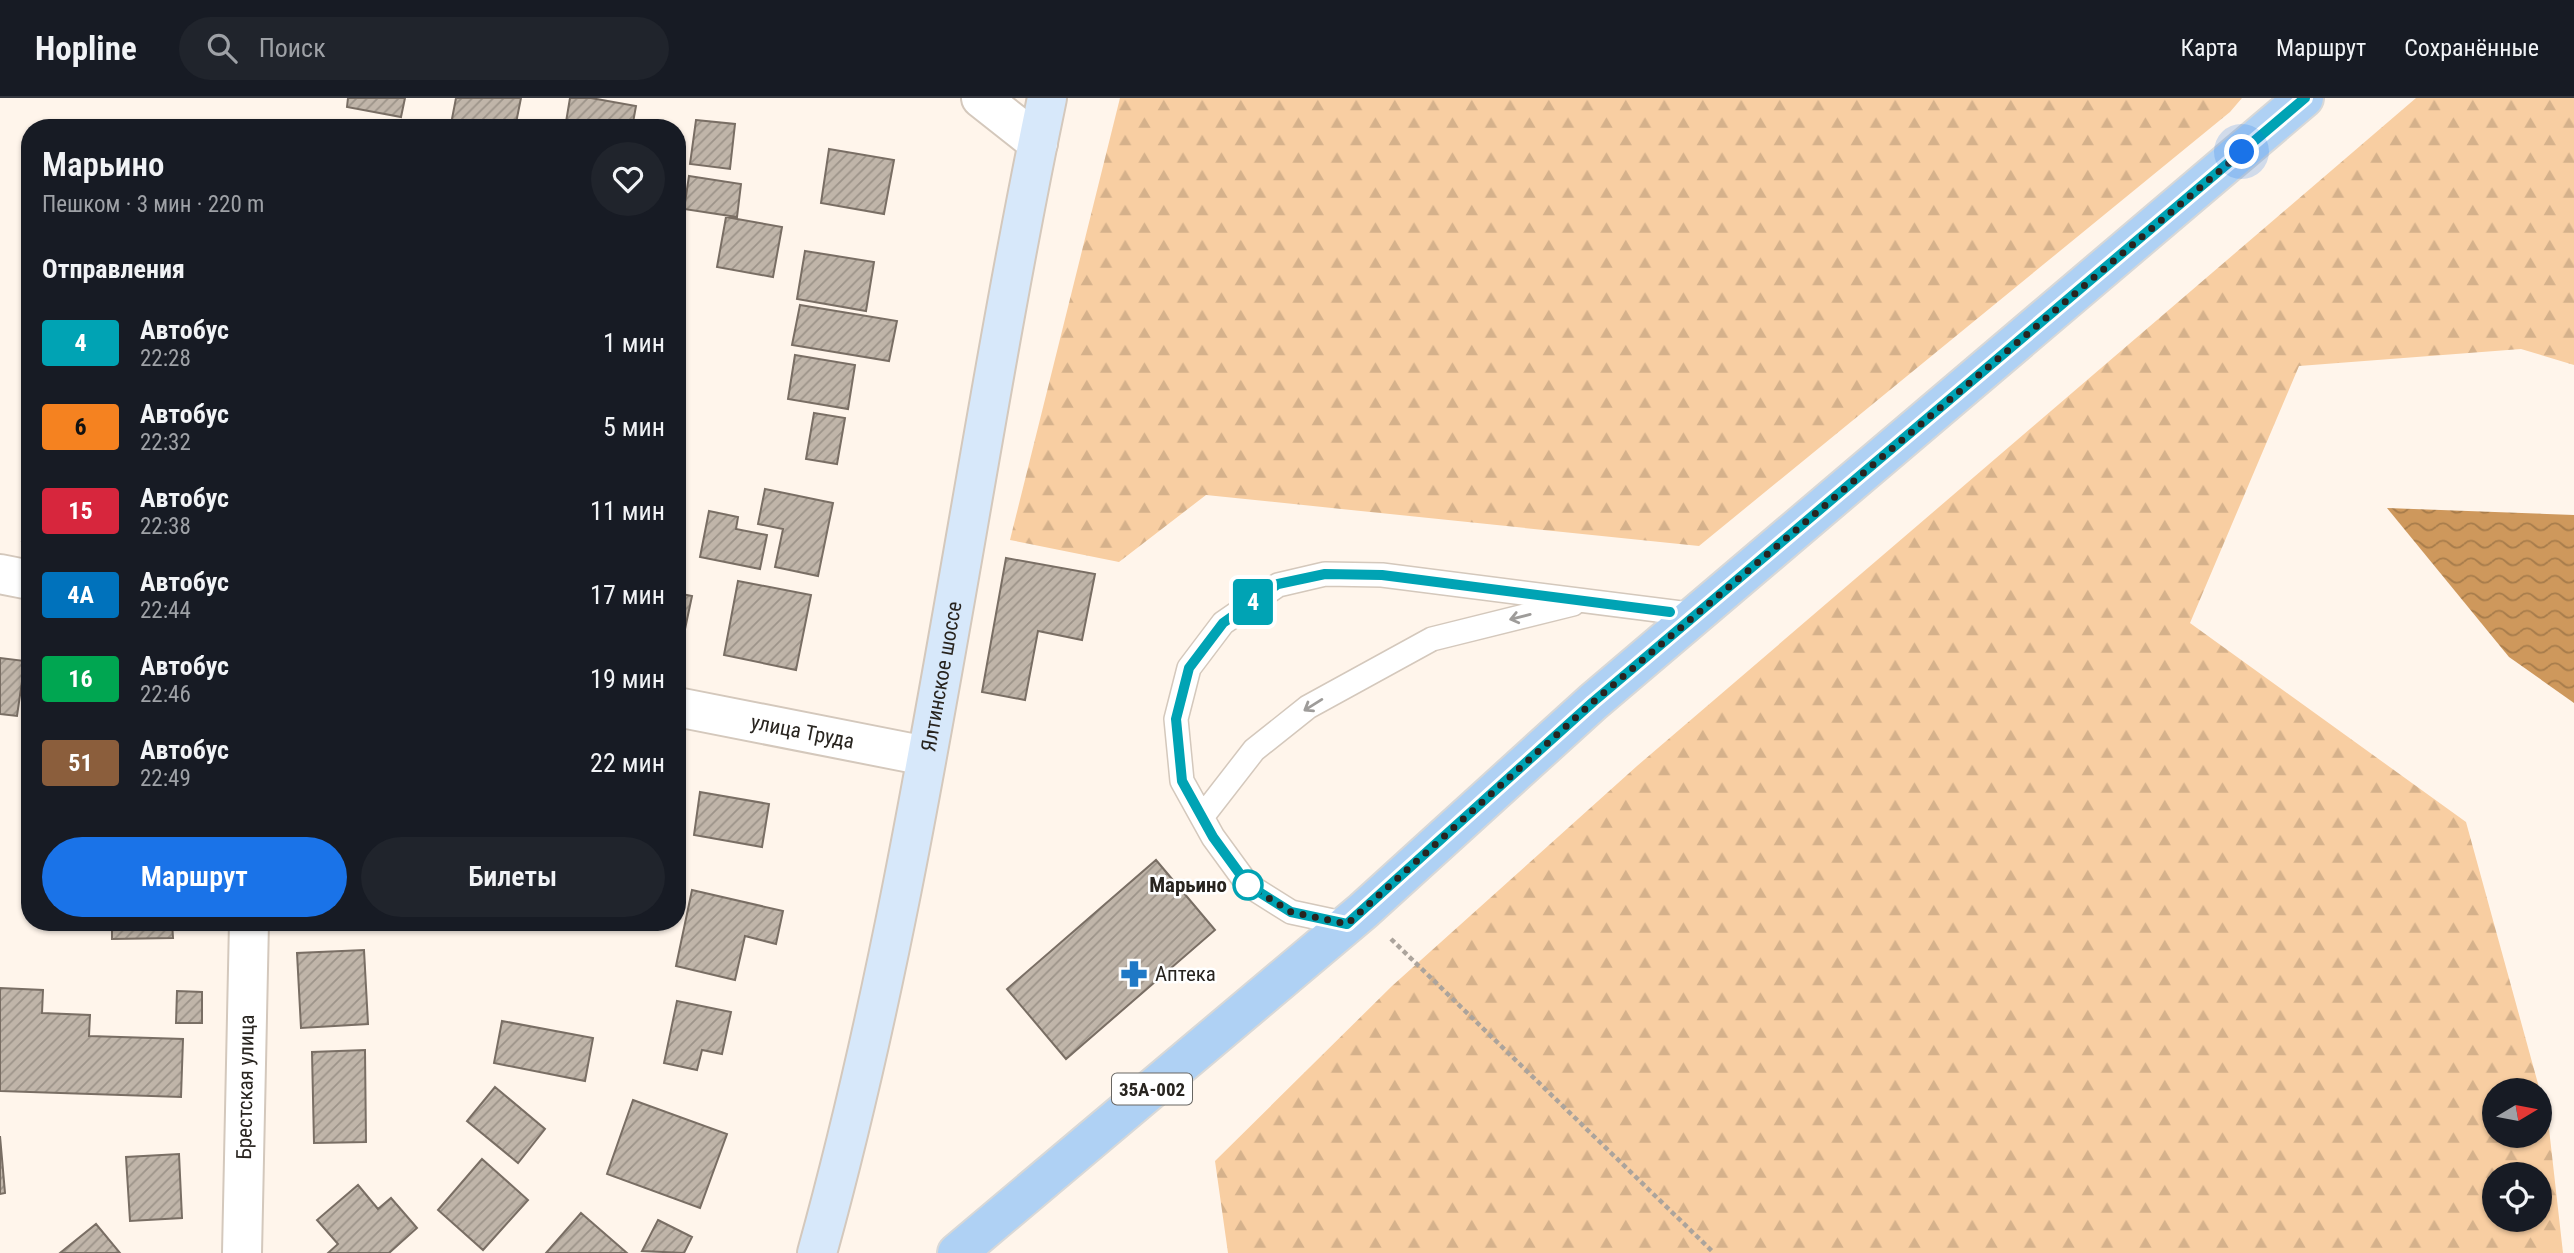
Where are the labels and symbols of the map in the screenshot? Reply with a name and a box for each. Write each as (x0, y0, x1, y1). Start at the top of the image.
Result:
your location (2224, 134, 2259, 169)
line badge: 4 (1230, 579, 1276, 625)
street label: Ялтинское шоссе (916, 599, 967, 754)
one-way arrow (1510, 611, 1532, 624)
one-way arrow (1303, 698, 1323, 712)
street label: улица Труда (749, 710, 856, 754)
marker: Марьино (1233, 870, 1263, 900)
place label: Марьино (1149, 873, 1227, 897)
pharmacy icon: Аптека (1119, 959, 1149, 989)
place label: Аптека (1155, 962, 1216, 986)
street label: Брестская улица (232, 1014, 259, 1160)
road number: 35А-002 (1112, 1074, 1192, 1105)
north arrow (2482, 1078, 2552, 1148)

